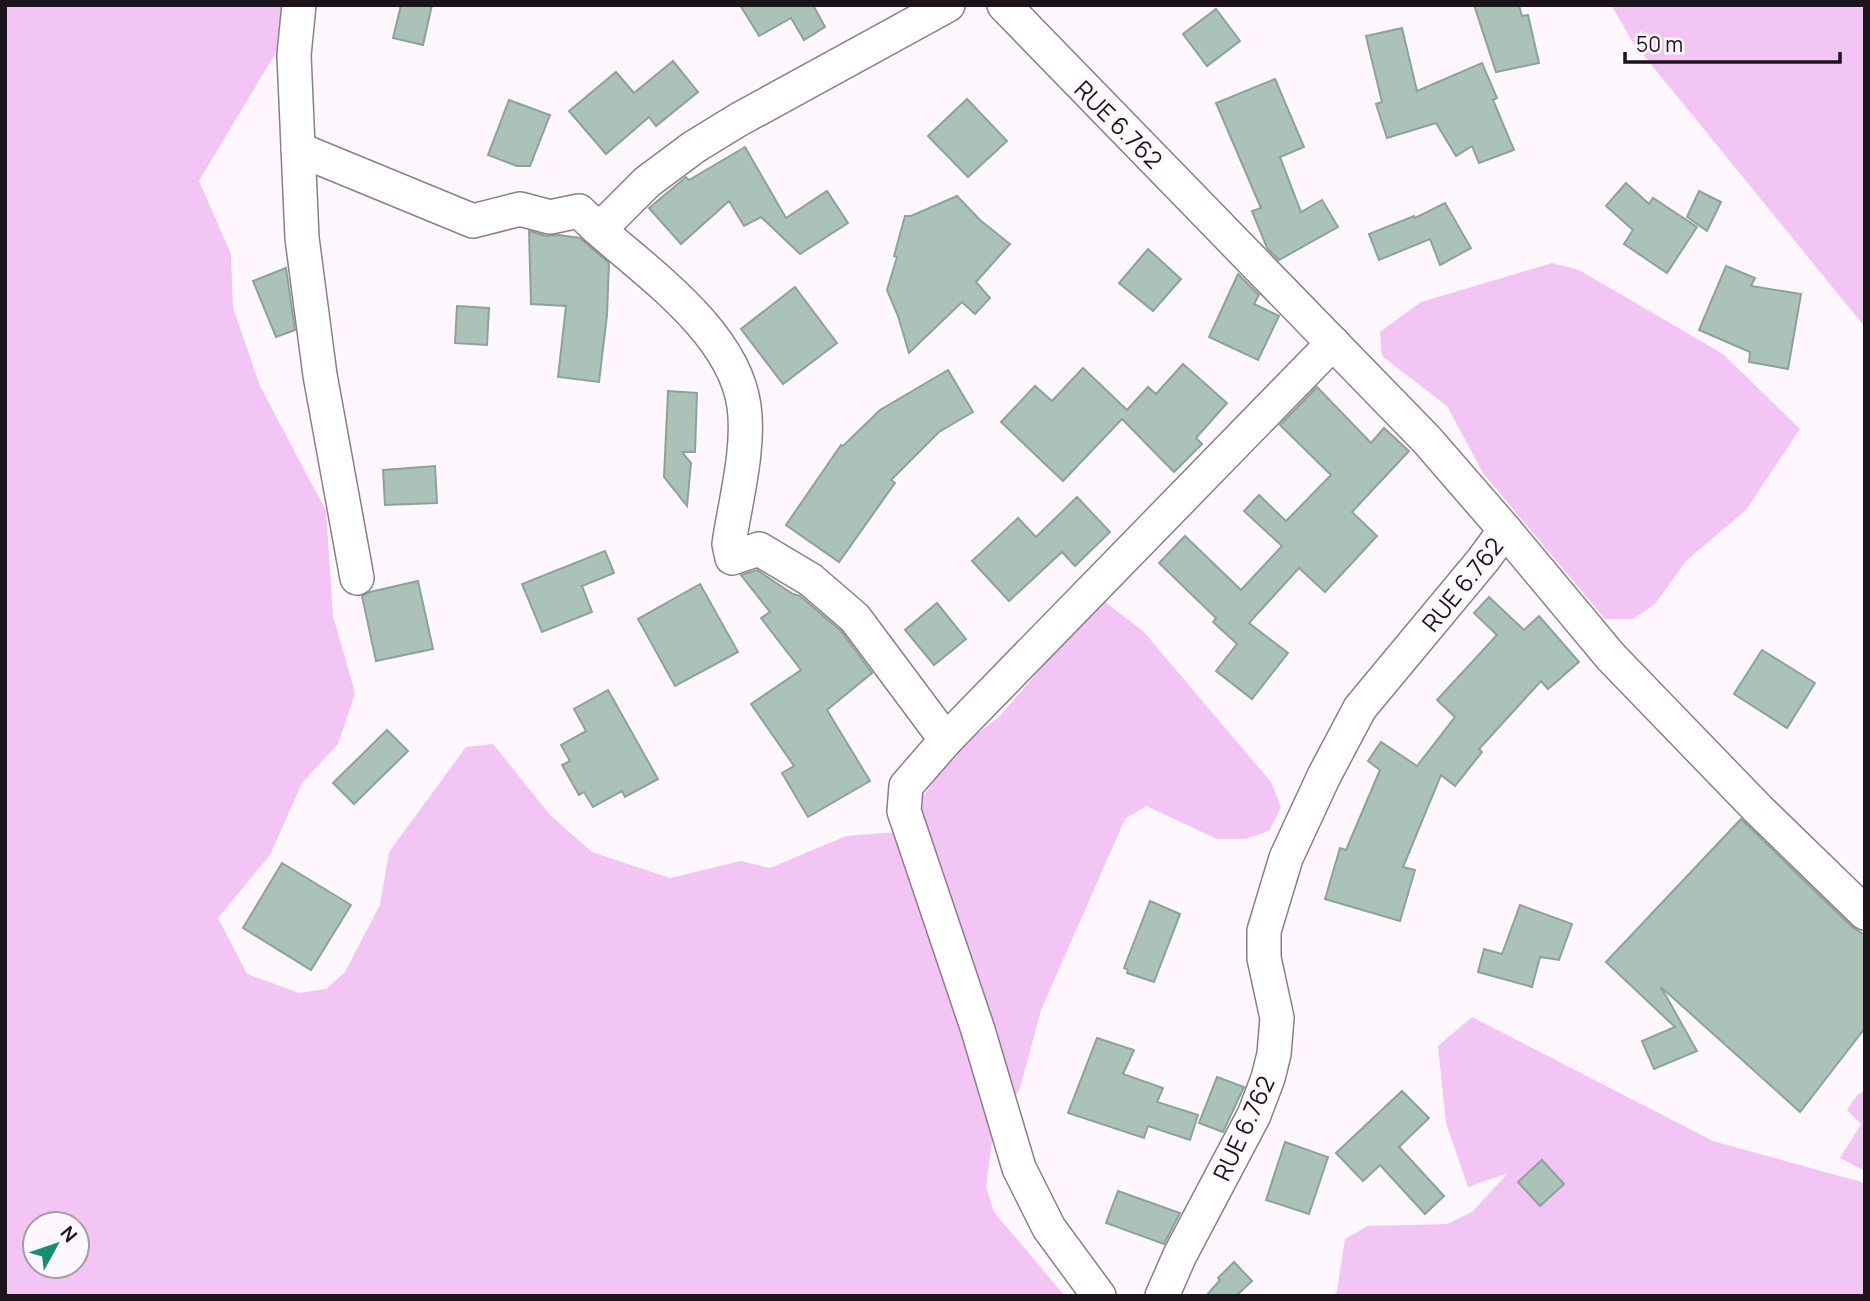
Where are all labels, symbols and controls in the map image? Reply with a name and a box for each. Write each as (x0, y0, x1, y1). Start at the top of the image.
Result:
scale bar (1625, 21, 1840, 65)
text: 50 m (1636, 30, 1683, 58)
street label: RUE 6.762 (1068, 73, 1170, 175)
street label: RUE 6.762 (1414, 530, 1510, 638)
street label: RUE 6.762 (1204, 1070, 1282, 1186)
north arrow (21, 1210, 91, 1280)
text: N (55, 1220, 83, 1248)

